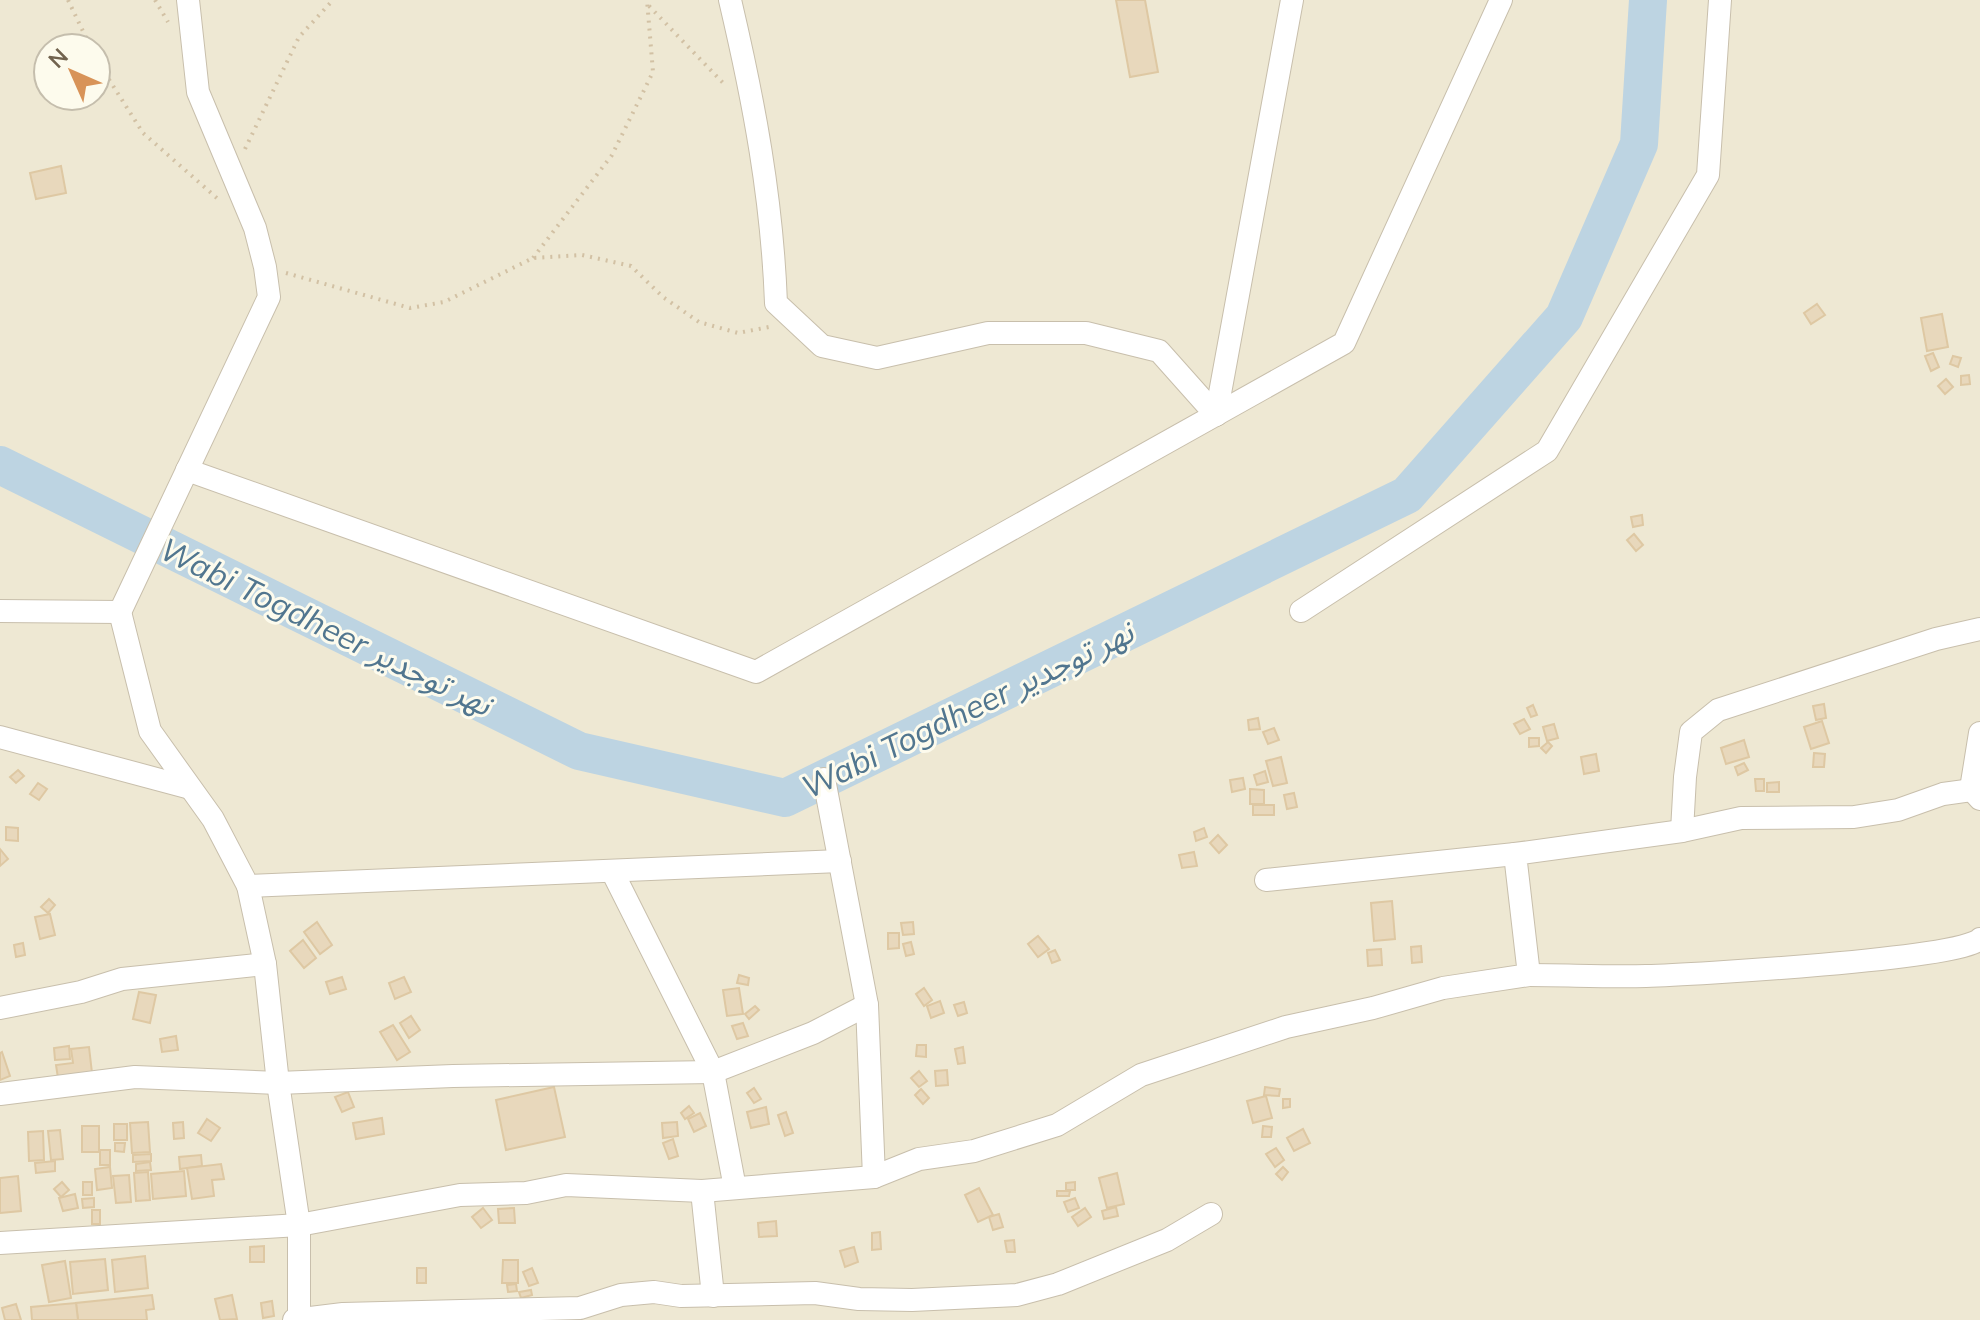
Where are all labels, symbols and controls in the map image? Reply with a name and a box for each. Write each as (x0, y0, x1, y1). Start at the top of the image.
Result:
north arrow (32, 32, 112, 112)
text: N (42, 42, 74, 74)
water label: Wabi Togdheer نهر توجدير (154, 528, 501, 725)
water label: Wabi Togdheer نهر توجدير (795, 610, 1142, 807)

